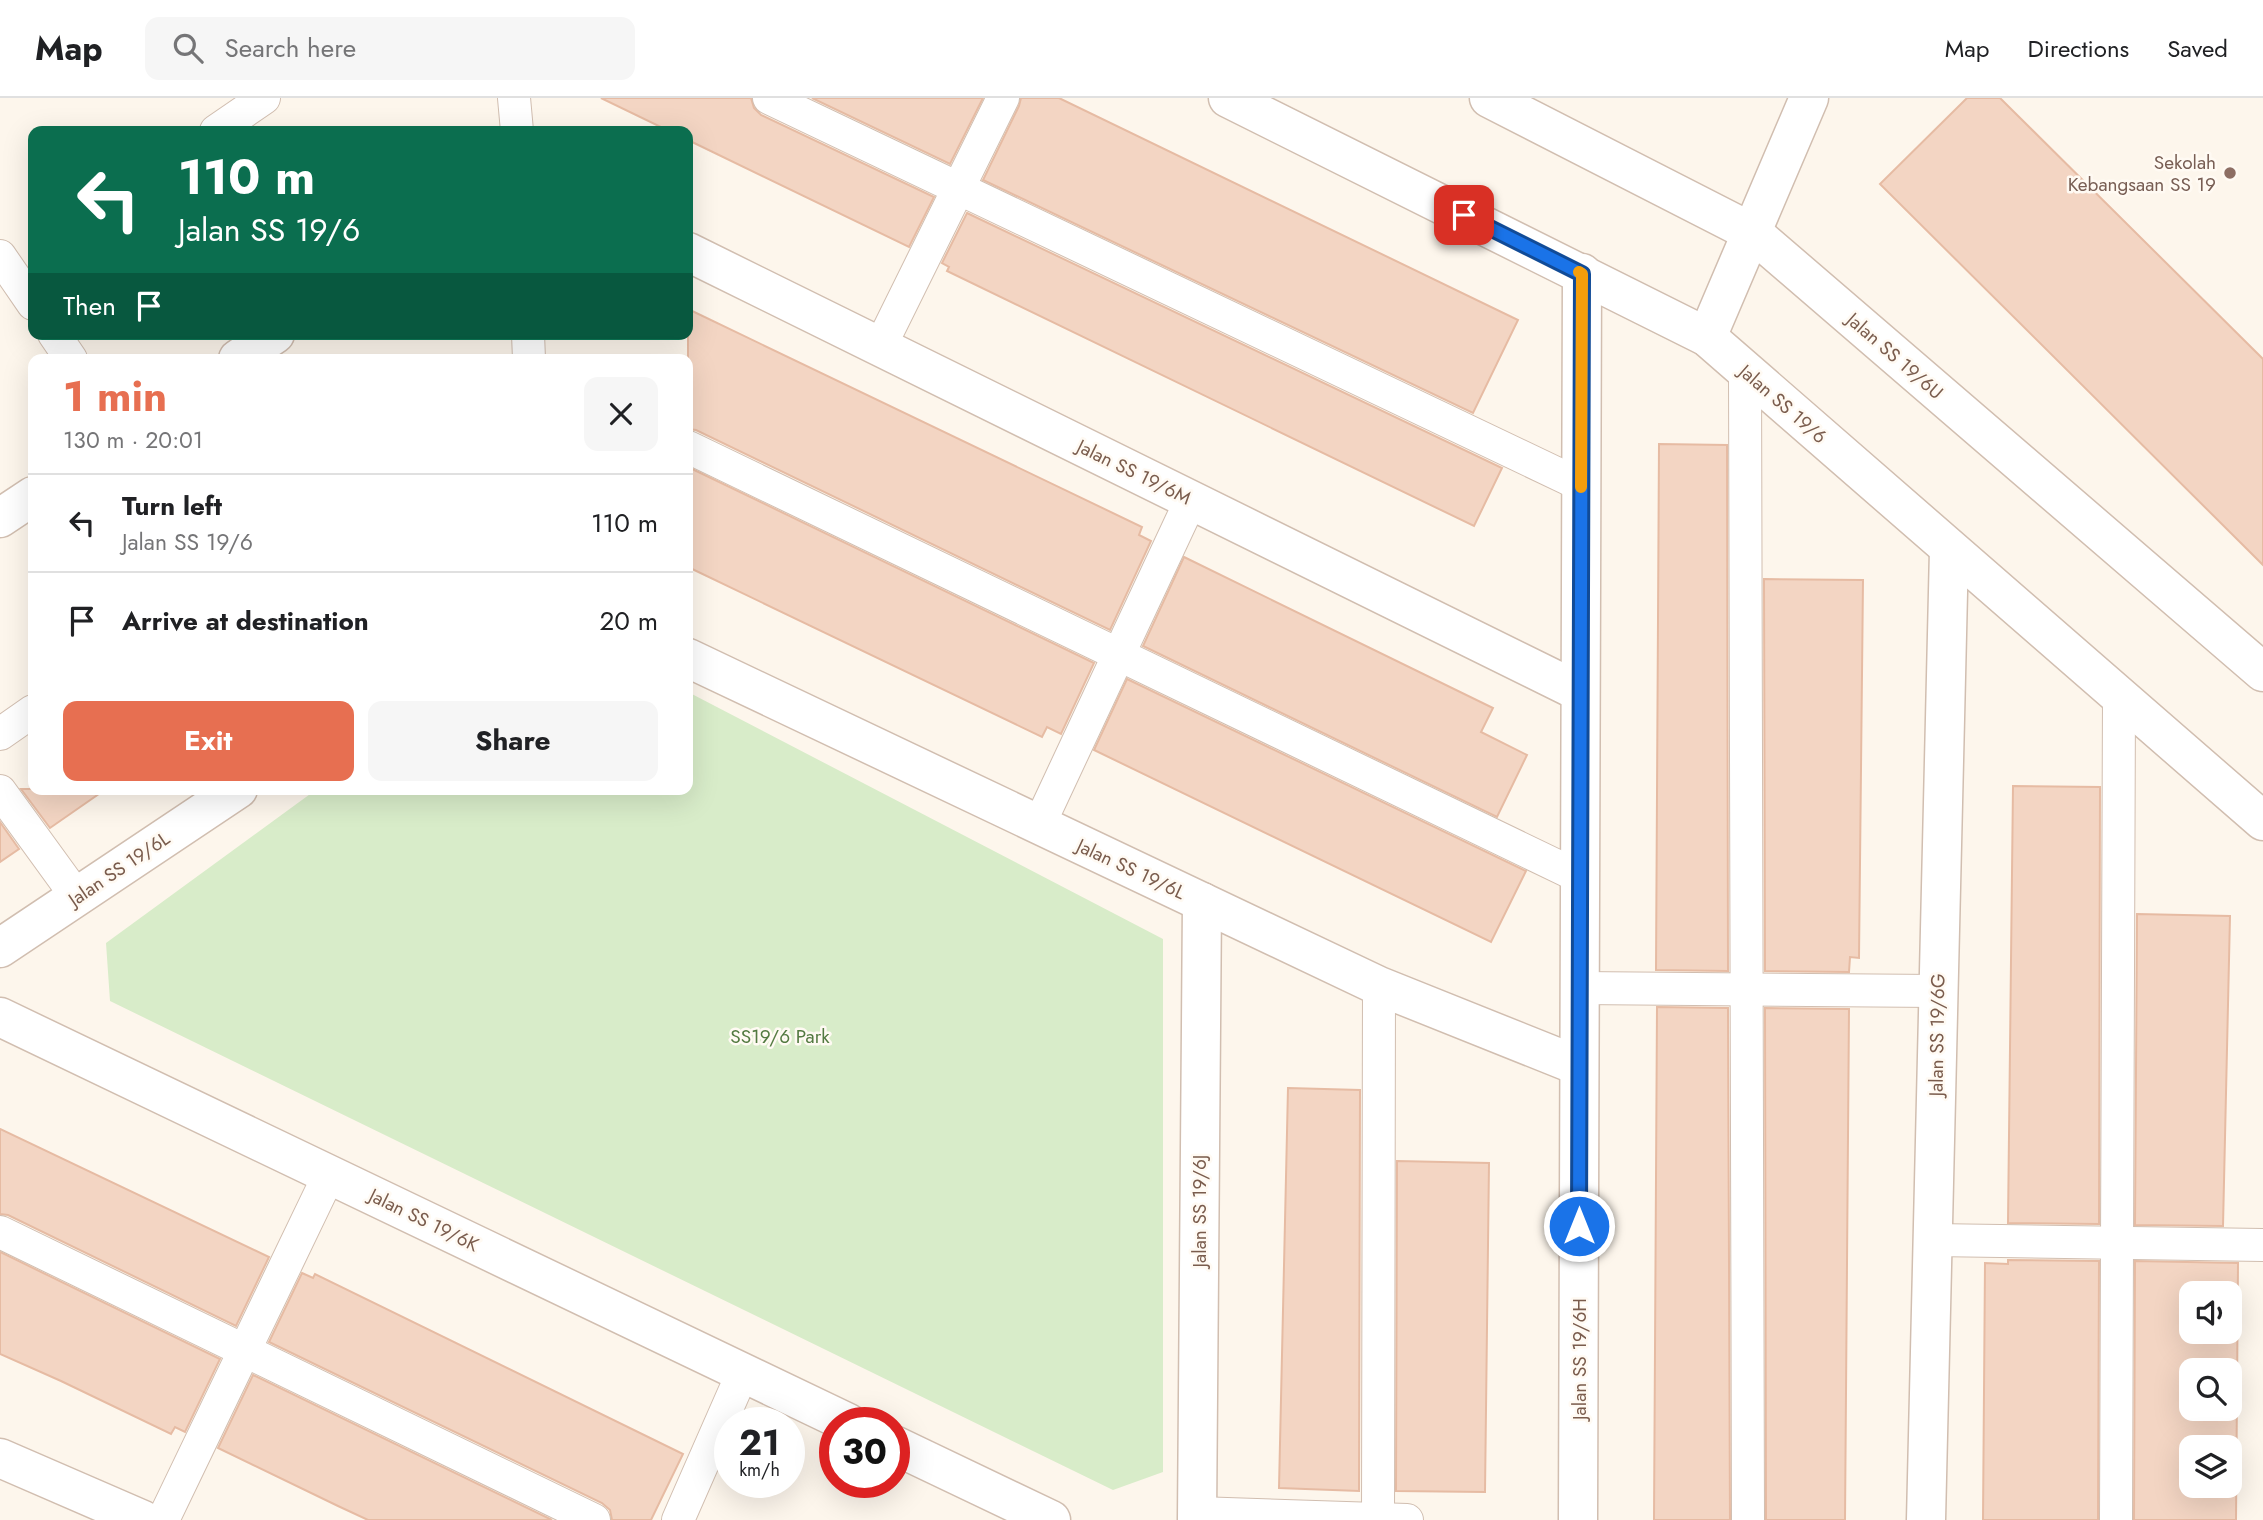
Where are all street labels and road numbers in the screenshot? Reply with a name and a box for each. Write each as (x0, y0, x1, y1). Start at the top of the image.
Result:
street label: Jalan SS 19/6U (1839, 304, 1949, 406)
street label: Jalan SS 19/6 (1731, 356, 1833, 450)
street label: Jalan SS 19/6M (1070, 431, 1196, 511)
street label: Jalan SS 19/6L (61, 825, 175, 915)
street label: Jalan SS 19/6L (1070, 831, 1190, 906)
street label: Jalan SS 19/6G (1922, 973, 1952, 1100)
street label: Jalan SS 19/6J (1186, 1155, 1213, 1270)
street label: Jalan SS 19/6K (362, 1180, 484, 1258)
street label: Jalan SS 19/6H (1566, 1298, 1593, 1423)

